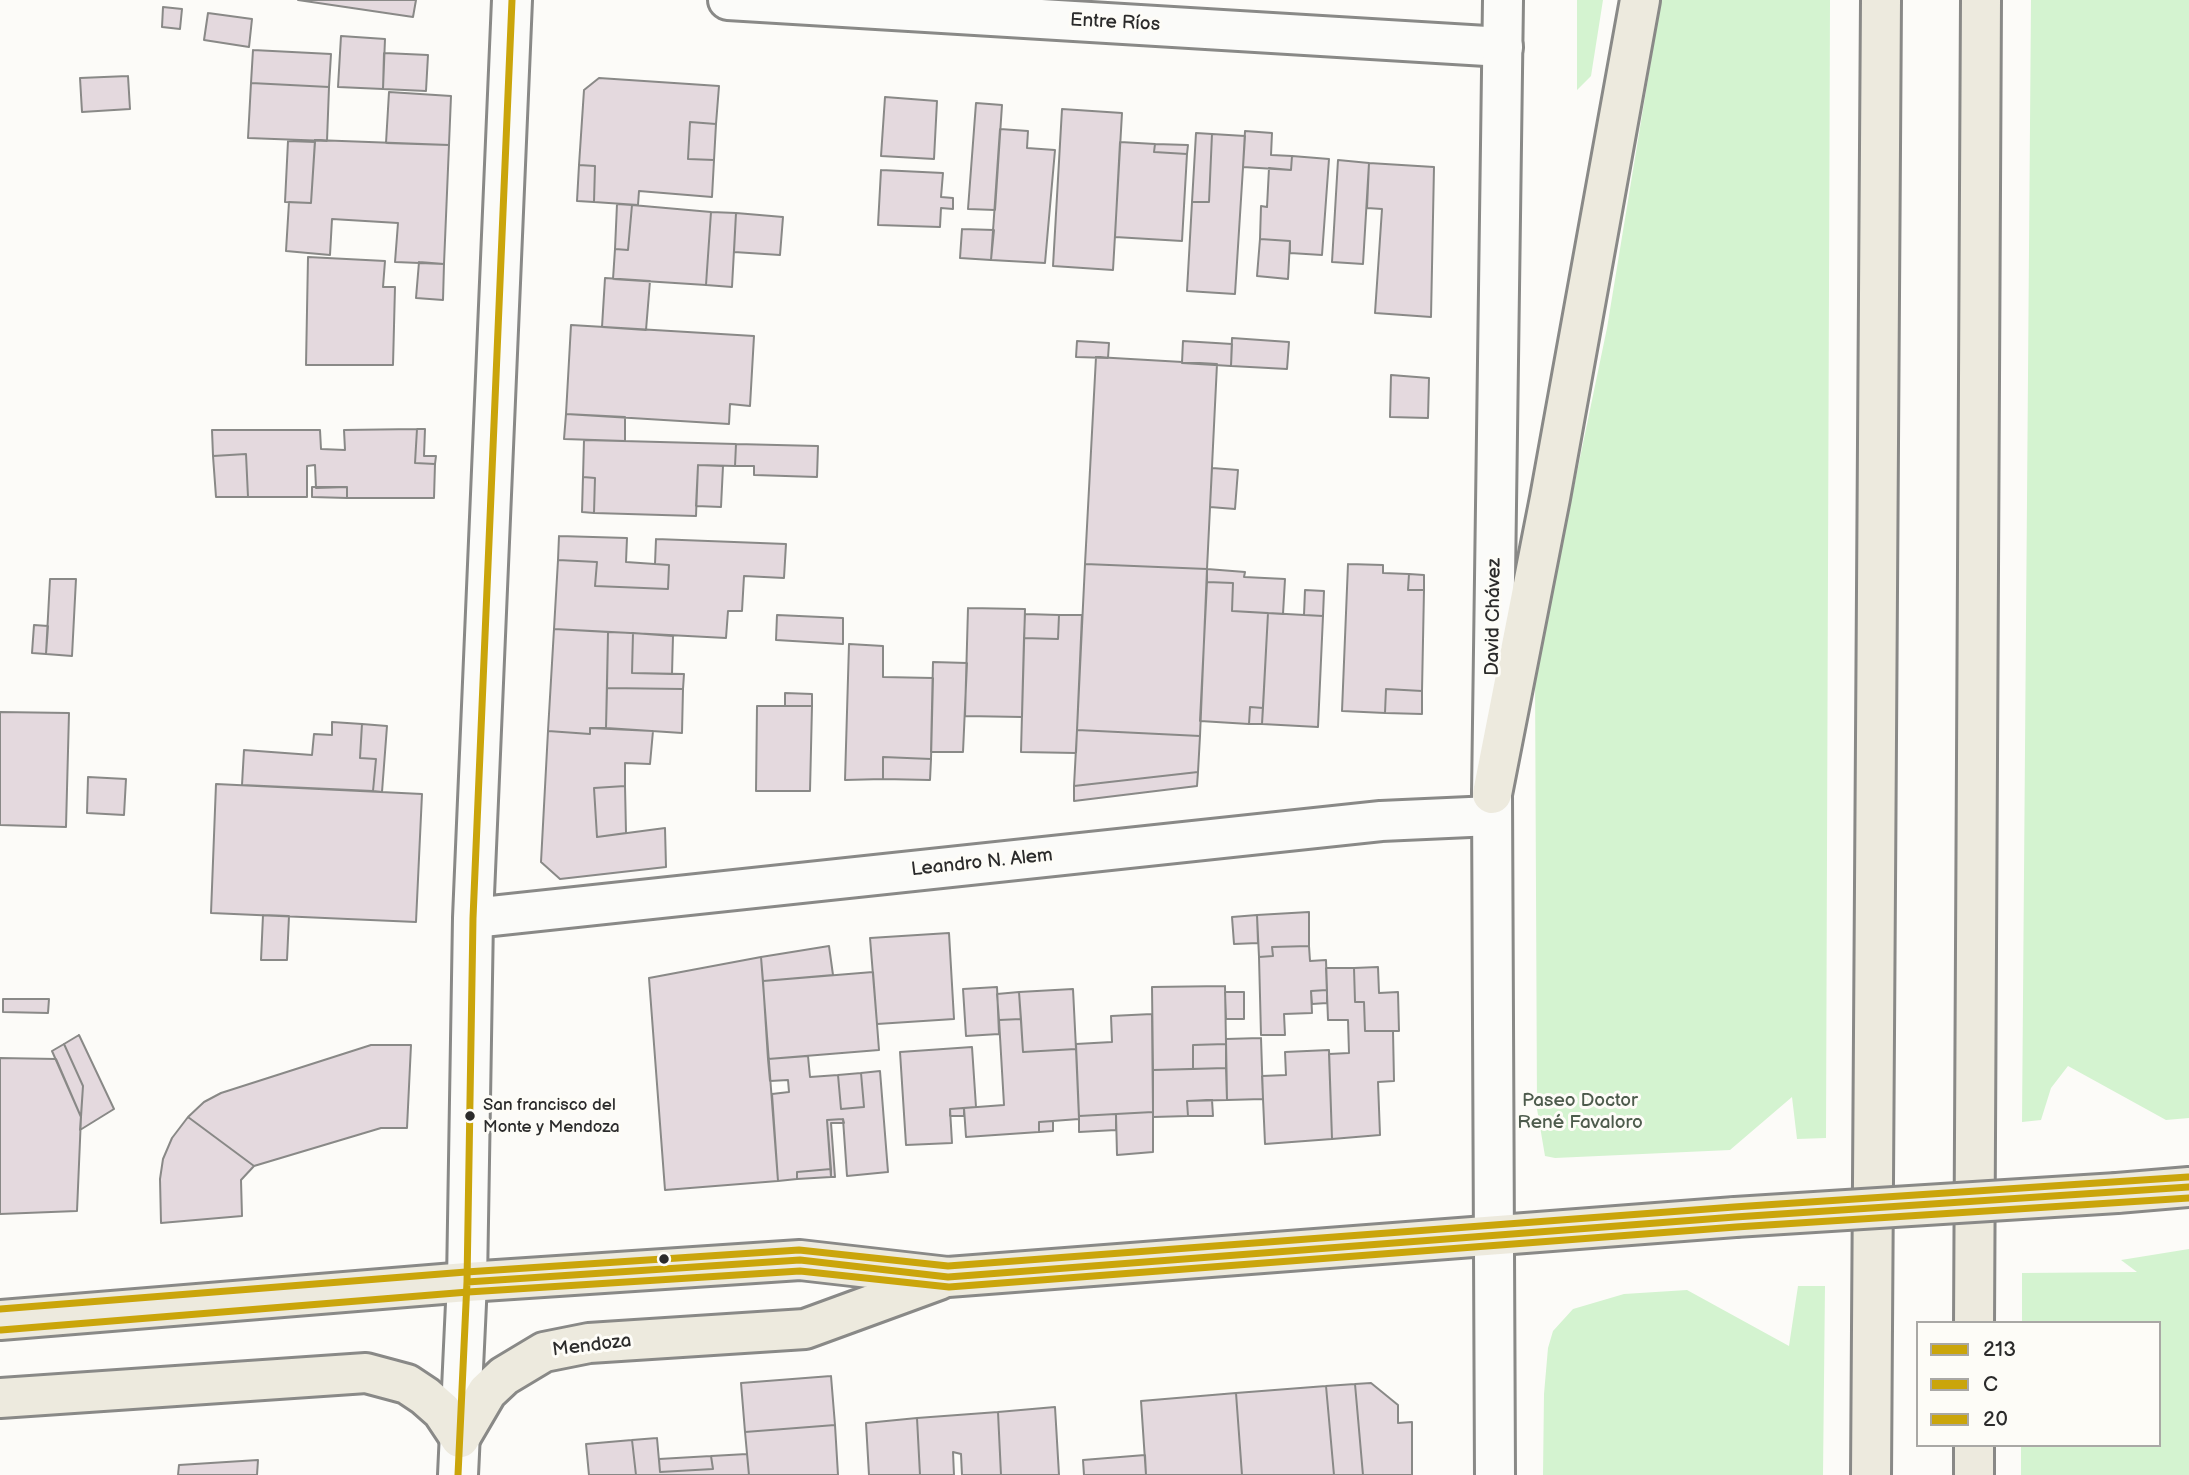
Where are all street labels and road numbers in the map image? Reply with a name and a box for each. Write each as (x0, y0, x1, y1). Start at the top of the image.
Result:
street label: Entre Ríos (1069, 9, 1161, 37)
street label: David Chávez (1482, 558, 1506, 676)
street label: Leandro N. Alem (910, 844, 1054, 882)
street label: Mendoza (551, 1330, 633, 1362)

